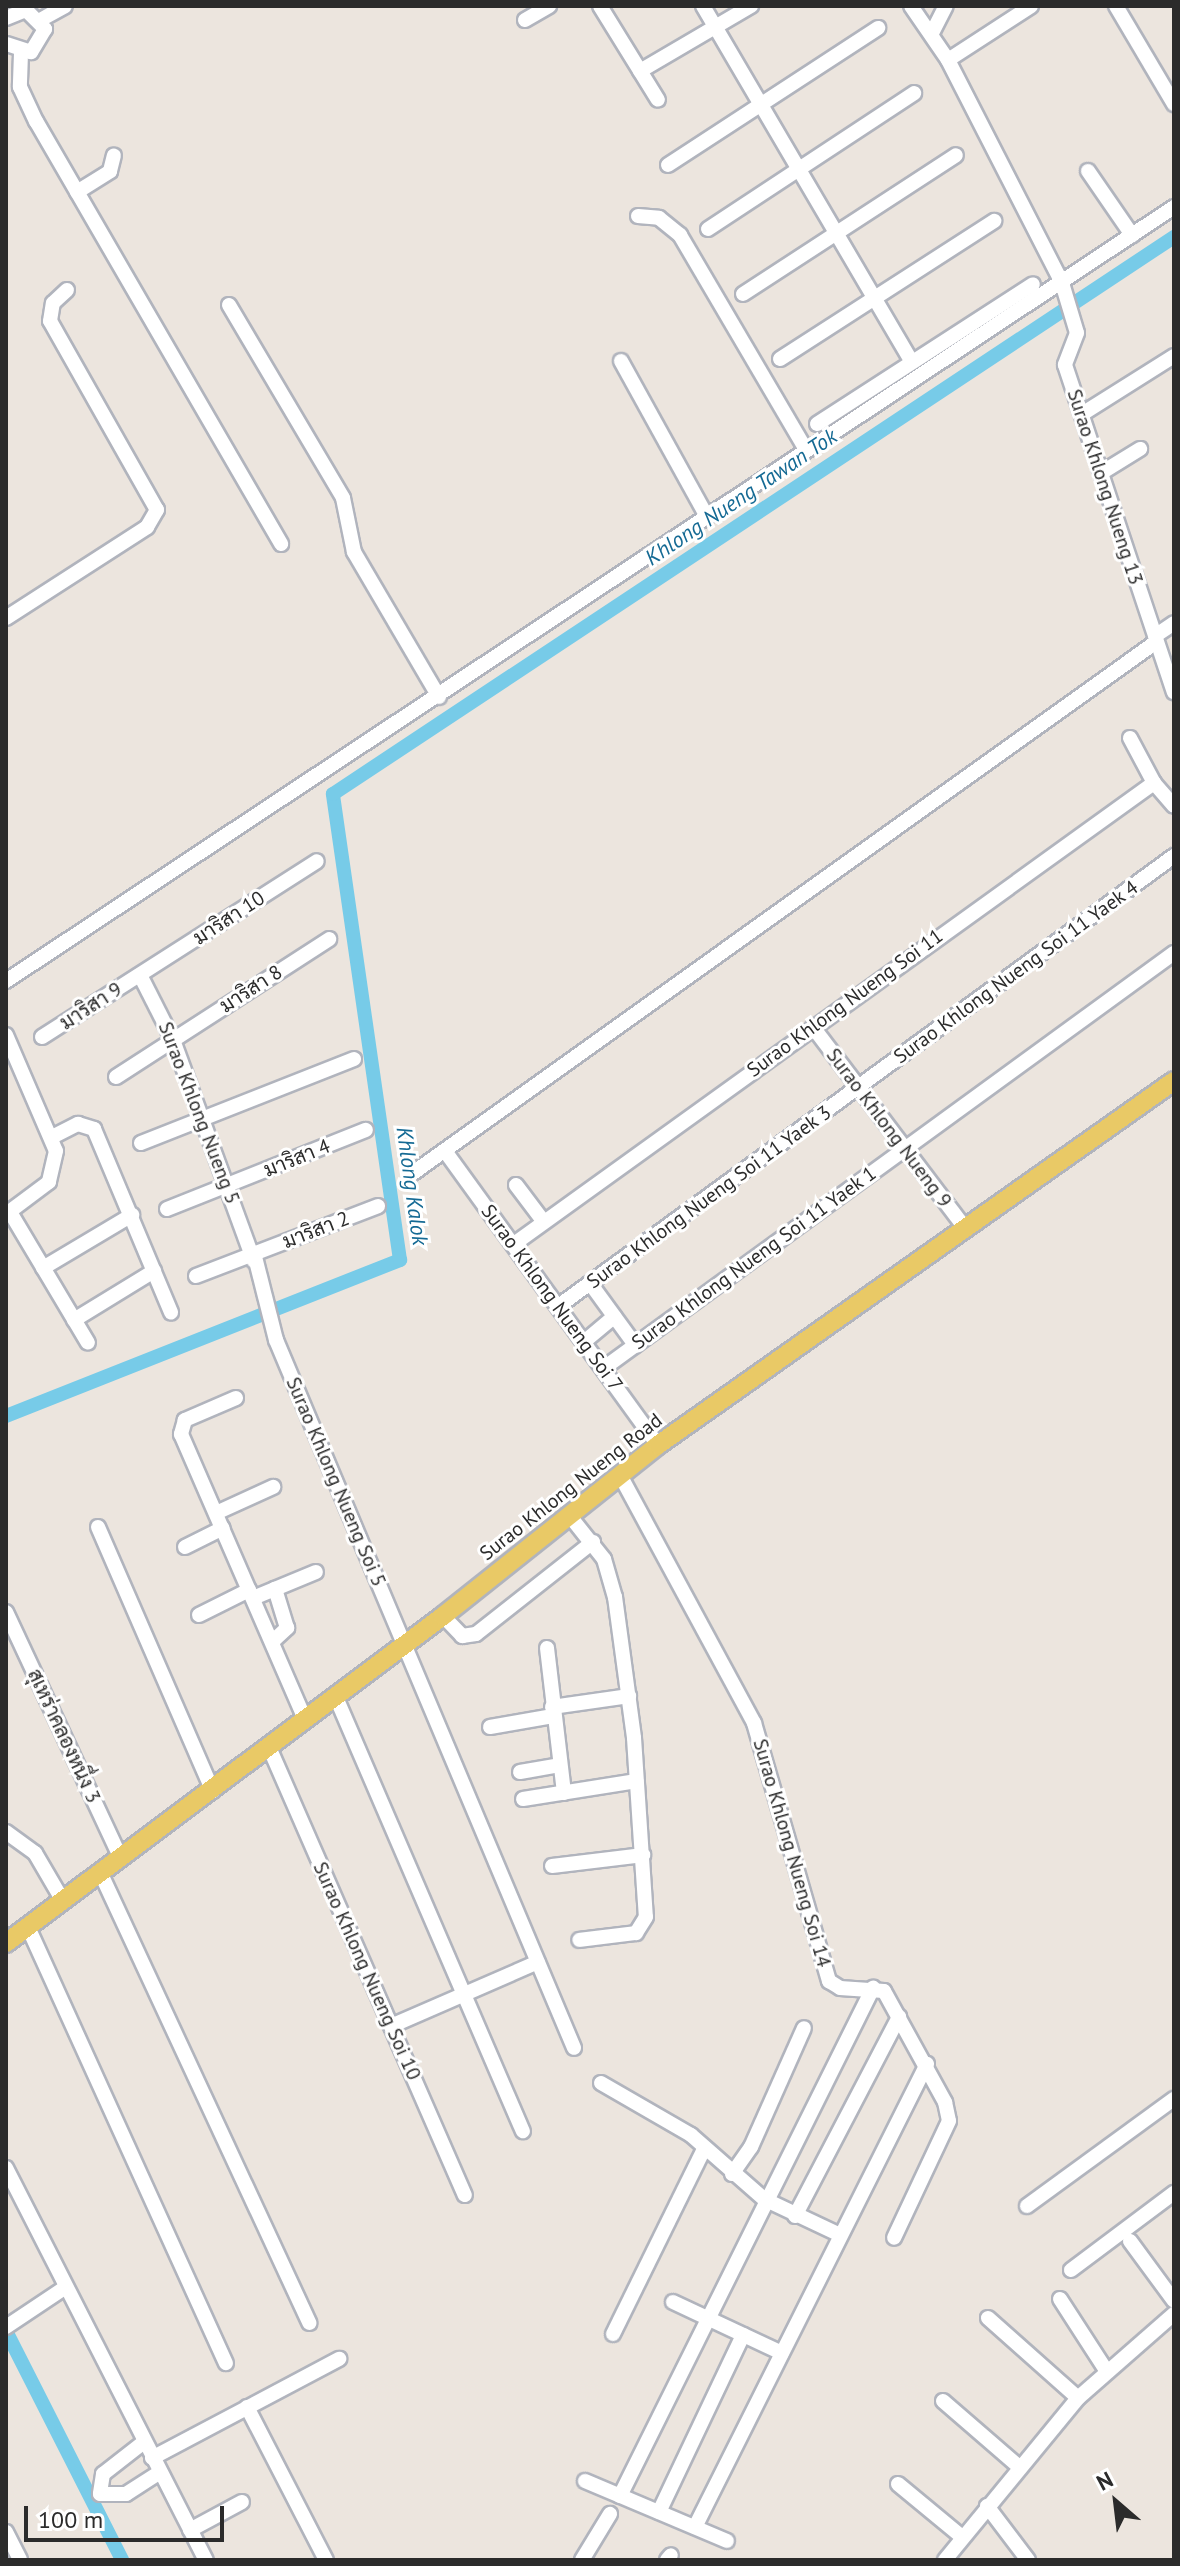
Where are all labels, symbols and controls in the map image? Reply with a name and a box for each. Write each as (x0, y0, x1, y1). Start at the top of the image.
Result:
street label: Surao Khlong Nueng 13 (1062, 386, 1148, 588)
water label: Khlong Nueng Tawan Tok (640, 423, 842, 571)
street label: Surao Khlong Nueng Soi 11 Yaek 4 (889, 875, 1143, 1069)
street label: มาริสา 10 (189, 886, 269, 950)
street label: Surao Khlong Nueng Soi 11 (742, 924, 948, 1082)
street label: มาริสา 8 (215, 960, 287, 1018)
street label: มาริสา 9 (55, 977, 127, 1035)
street label: Surao Khlong Nueng 5 (153, 1019, 245, 1207)
street label: Surao Khlong Nueng 9 (821, 1044, 957, 1212)
street label: Surao Khlong Nueng Soi 11 Yaek 3 (582, 1100, 836, 1294)
water label: Khlong Kalok (391, 1125, 433, 1247)
street label: มาริสา 4 (260, 1134, 334, 1182)
street label: Surao Khlong Nueng Soi 11 Yaek 1 (627, 1161, 881, 1355)
street label: Surao Khlong Nueng Soi 7 (476, 1200, 628, 1396)
street label: มาริสา 2 (279, 1206, 353, 1254)
street label: Surao Khlong Nueng Soi 5 (281, 1374, 391, 1590)
street label: Surao Khlong Nueng Road (475, 1408, 667, 1566)
street label: สุเหร่าคลองหนึ่ง 3 (22, 1665, 106, 1807)
street label: Surao Khlong Nueng Soi 14 (748, 1736, 836, 1970)
street label: Surao Khlong Nueng Soi 10 (308, 1858, 426, 2084)
north arrow (1076, 2462, 1156, 2542)
text: N (1092, 2465, 1118, 2497)
scale bar (28, 2490, 228, 2540)
text: 100 m (38, 2504, 103, 2535)

